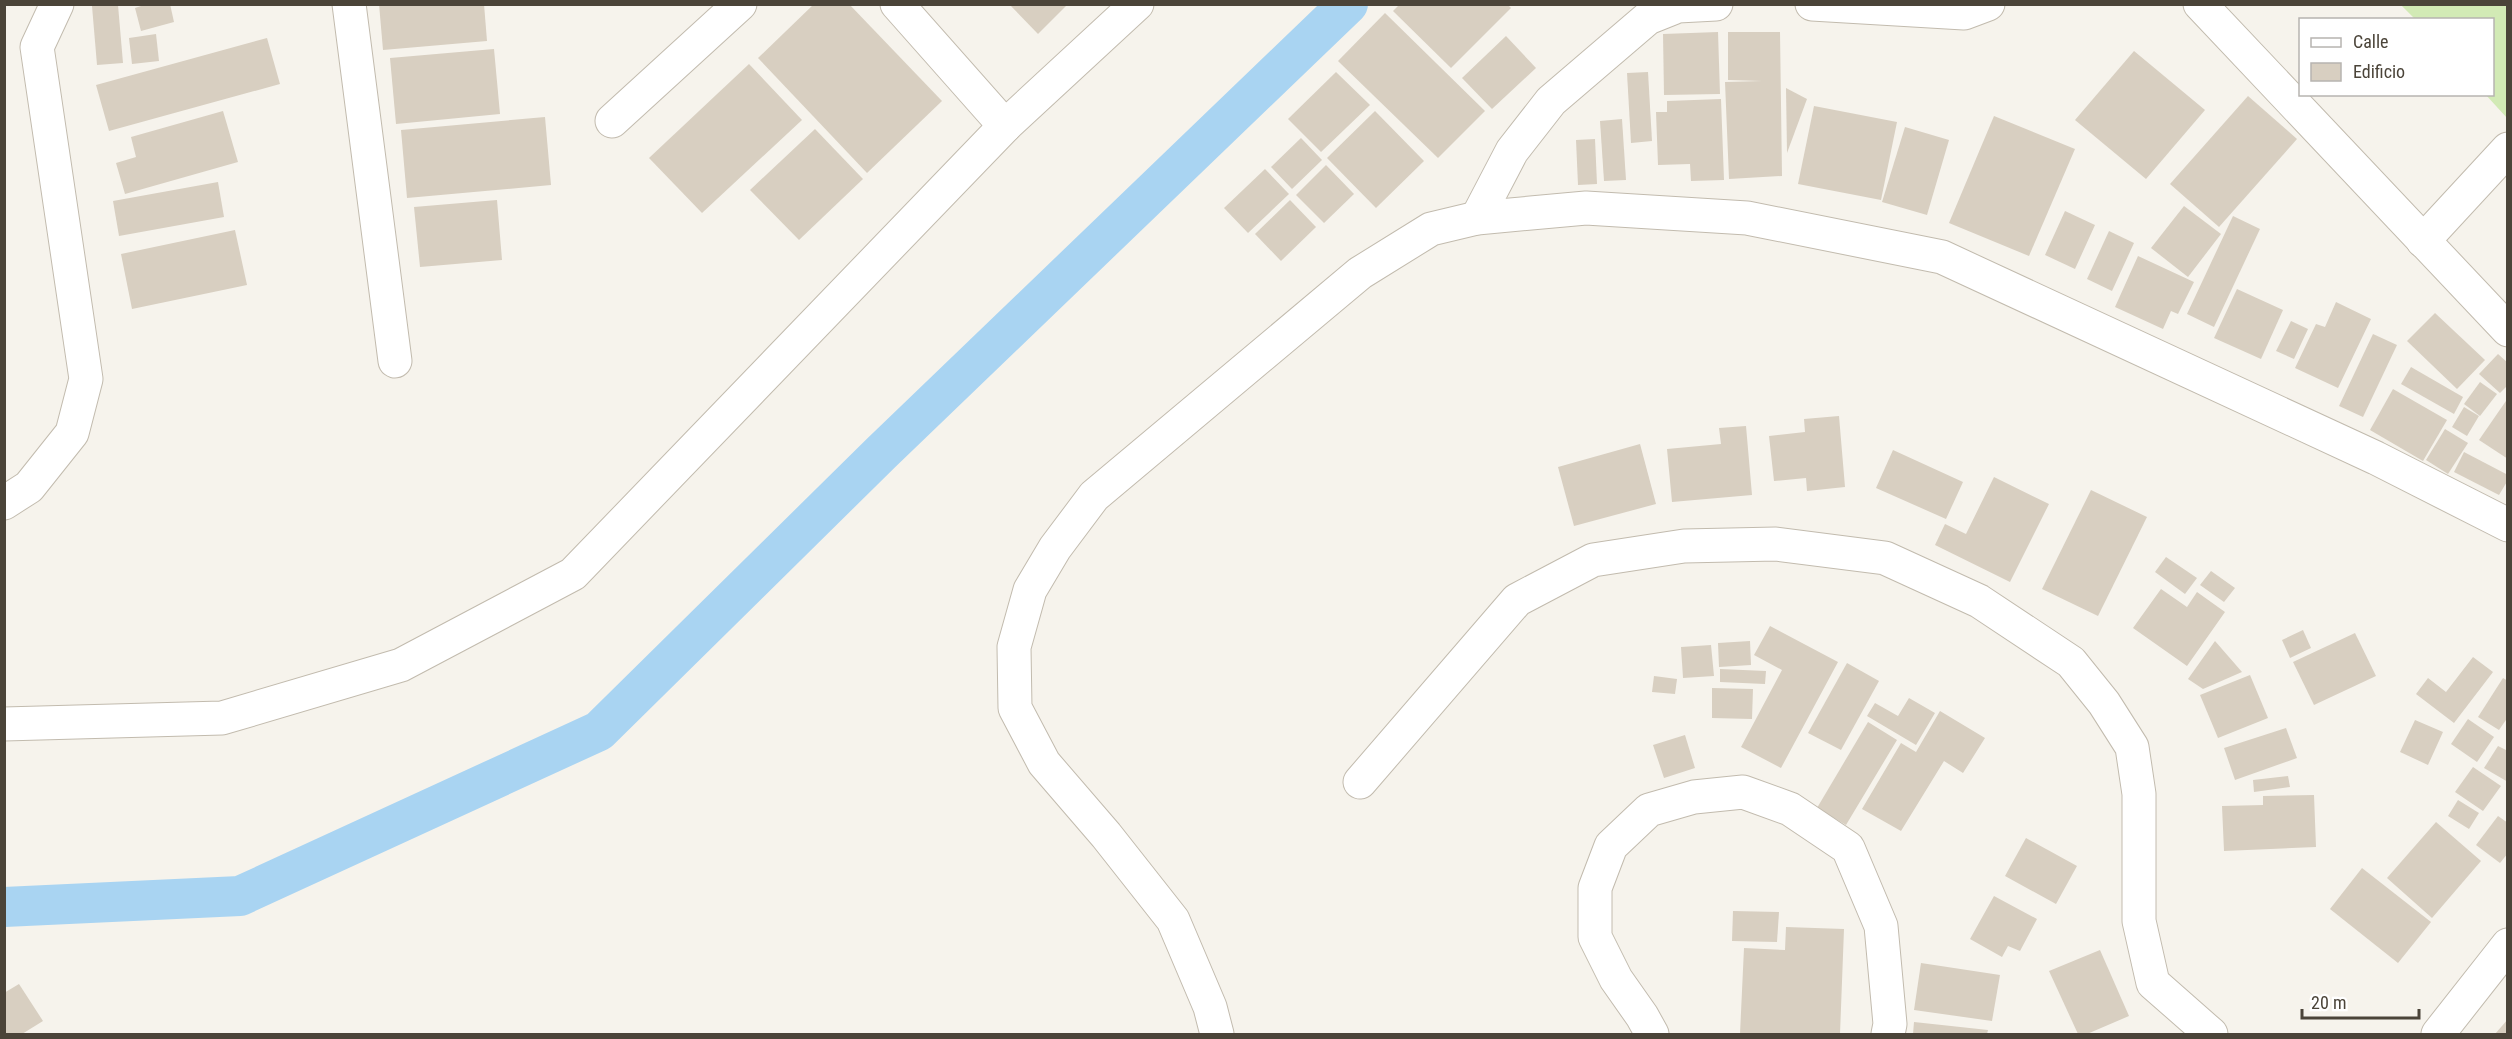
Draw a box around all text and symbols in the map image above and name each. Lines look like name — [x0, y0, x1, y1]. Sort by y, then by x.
legend — [2299, 18, 2494, 96]
text: Calle — [2353, 31, 2389, 52]
text: Edificio — [2353, 61, 2405, 82]
scale bar — [2302, 982, 2419, 1020]
text: 20 m — [2311, 992, 2346, 1013]

